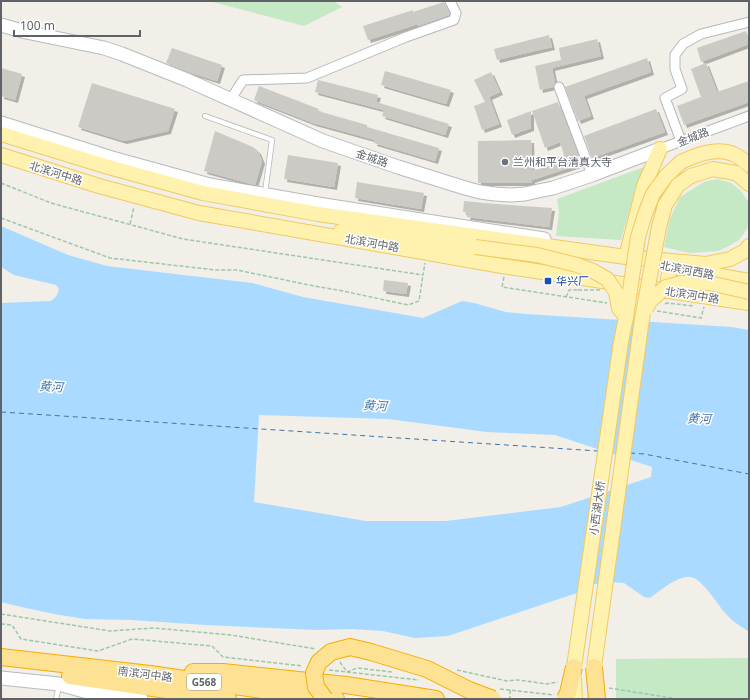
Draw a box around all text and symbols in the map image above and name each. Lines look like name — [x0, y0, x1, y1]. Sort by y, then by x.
scale bar — [14, 12, 140, 38]
text: 100 m — [20, 17, 55, 34]
street label: 金城路 — [675, 124, 711, 149]
street label: 金城路 — [354, 145, 390, 170]
place label: 兰州和平台清真大寺 — [513, 154, 612, 169]
street label: 北滨河中路 — [28, 157, 85, 188]
marker: 兰州和平台清真大寺 — [500, 157, 510, 167]
street label: 北滨河中路 — [344, 230, 400, 255]
street label: 北滨河西路 — [659, 257, 716, 282]
place label: 华兴厂 — [556, 273, 589, 288]
marker: 华兴厂 — [543, 276, 553, 286]
street label: 北滨河中路 — [664, 283, 720, 306]
water label: 黄河 — [39, 377, 65, 396]
water label: 黄河 — [363, 396, 389, 415]
water label: 黄河 — [687, 410, 713, 427]
street label: 小西湖大桥 — [585, 480, 608, 536]
street label: 南滨河中路 — [117, 663, 173, 684]
road number: G568 — [187, 674, 221, 690]

